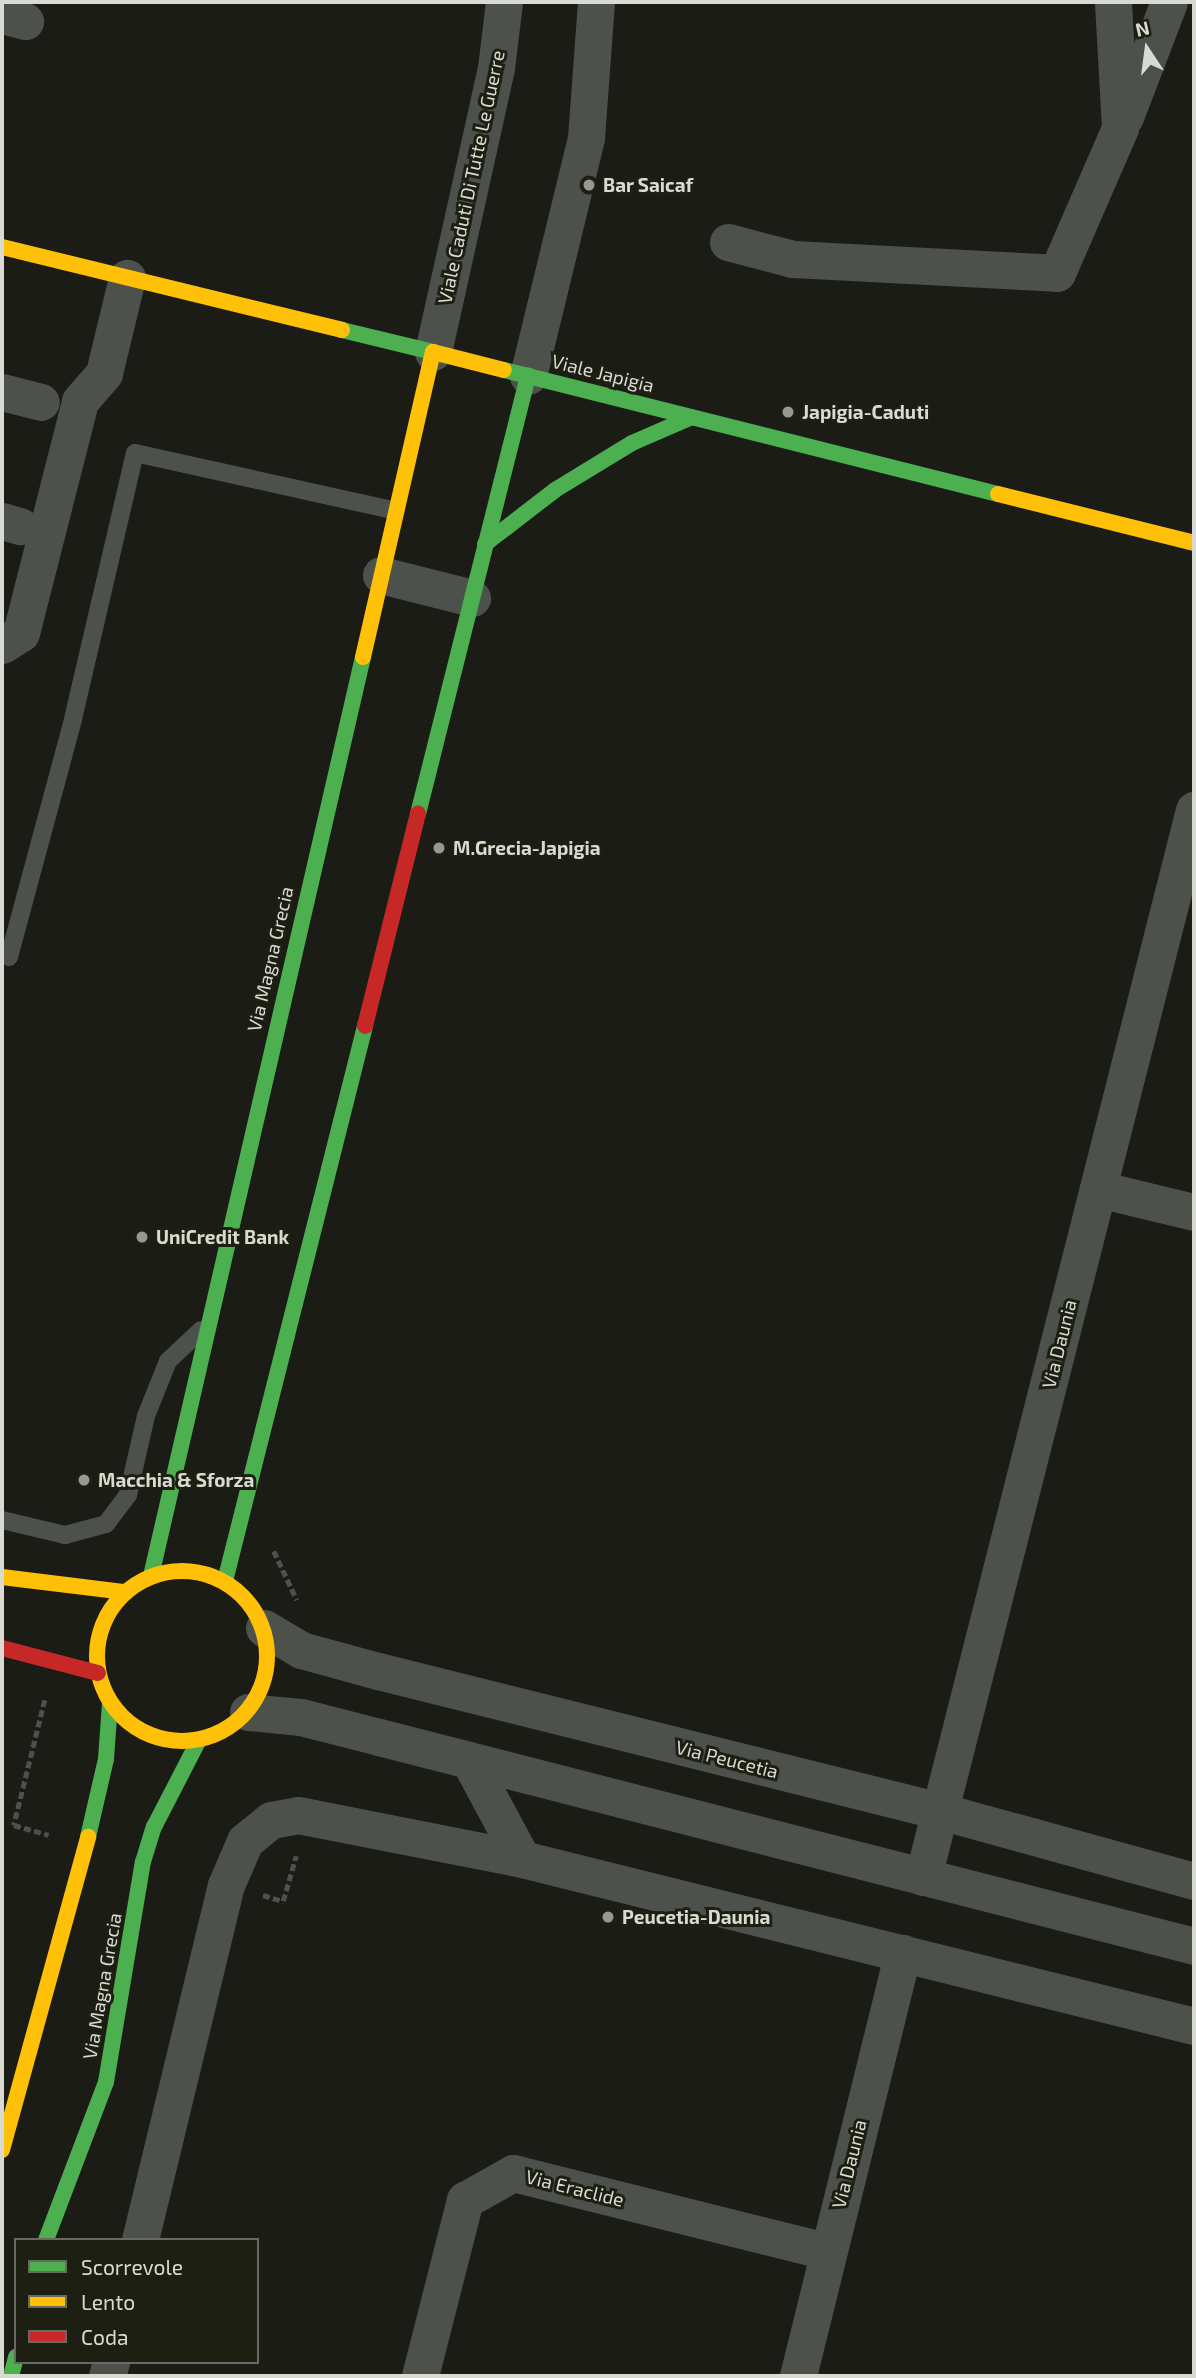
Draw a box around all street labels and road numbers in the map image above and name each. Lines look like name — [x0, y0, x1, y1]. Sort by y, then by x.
street label: Viale Caduti Di Tutte Le Guerre — [433, 48, 509, 306]
street label: Viale Japigia — [549, 349, 657, 397]
street label: Via Magna Grecia — [242, 884, 298, 1034]
street label: Via Daunia — [1037, 1297, 1081, 1391]
street label: Via Peucetia — [673, 1735, 781, 1783]
street label: Via Magna Grecia — [78, 1911, 126, 2061]
street label: Via Daunia — [827, 2117, 871, 2211]
street label: Via Eraclide — [524, 2165, 626, 2211]

